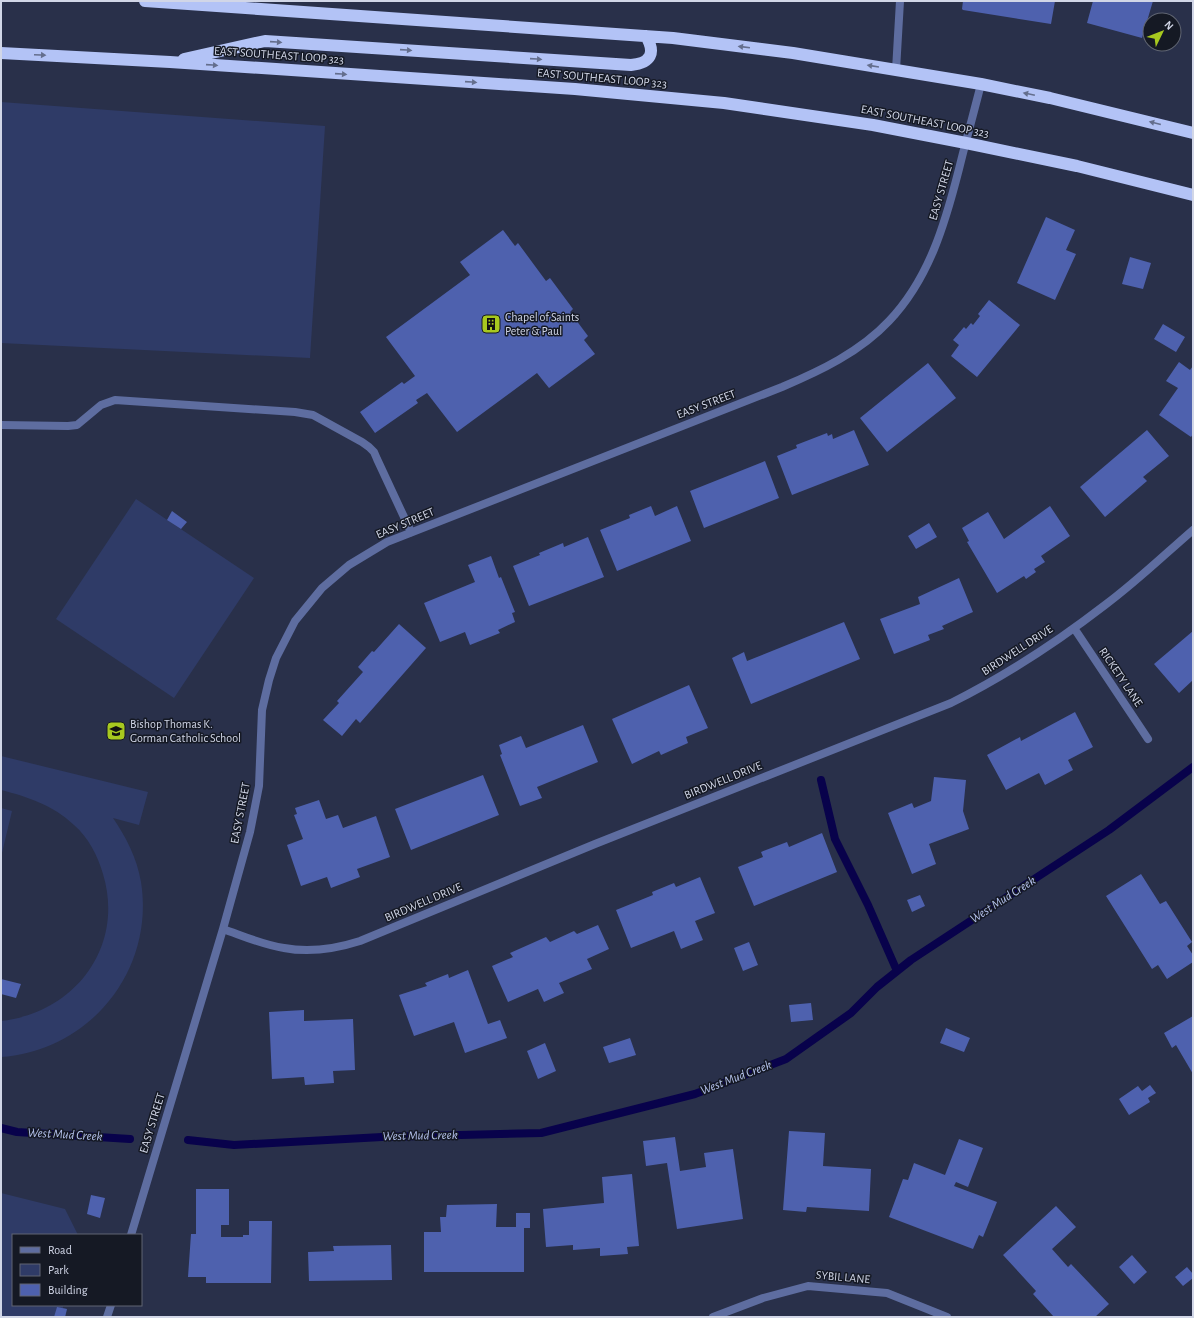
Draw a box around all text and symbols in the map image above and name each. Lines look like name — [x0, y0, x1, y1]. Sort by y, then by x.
north arrow — [1142, 12, 1182, 52]
text: N — [1162, 19, 1176, 32]
one-way arrow — [270, 38, 282, 45]
street label: EAST SOUTHEAST LOOP 323 — [214, 44, 344, 66]
one-way arrow — [738, 44, 751, 50]
one-way arrow — [400, 47, 412, 54]
one-way arrow — [34, 52, 47, 58]
one-way arrow — [530, 55, 542, 62]
one-way arrow — [206, 62, 219, 68]
one-way arrow — [867, 63, 879, 69]
street label: EAST SOUTHEAST LOOP 323 — [537, 66, 668, 90]
one-way arrow — [335, 70, 347, 77]
one-way arrow — [465, 79, 478, 85]
one-way arrow — [1022, 90, 1035, 96]
street label: EAST SOUTHEAST LOOP 323 — [860, 103, 990, 139]
one-way arrow — [1149, 120, 1161, 126]
street label: EASY STREET — [927, 158, 955, 222]
place label: Chapel of Saints Peter & Paul — [505, 311, 579, 337]
building icon: Chapel of Saints Peter & Paul — [480, 313, 502, 335]
street label: EASY STREET — [675, 387, 737, 421]
street label: EASY STREET — [374, 505, 436, 541]
street label: BIRDWELL DRIVE — [979, 622, 1055, 677]
street label: RICKETY LANE — [1097, 645, 1145, 709]
place label: Bishop Thomas K. Gorman Catholic School — [130, 718, 241, 744]
school or university icon: Bishop Thomas K. Gorman Catholic School — [105, 720, 127, 742]
street label: BIRDWELL DRIVE — [683, 759, 764, 801]
street label: EASY STREET — [228, 781, 252, 845]
water label: West Mud Creek — [968, 874, 1038, 926]
street label: BIRDWELL DRIVE — [383, 880, 463, 924]
water label: West Mud Creek — [699, 1058, 773, 1098]
street label: EASY STREET — [137, 1091, 167, 1154]
water label: West Mud Creek — [27, 1127, 103, 1143]
water label: West Mud Creek — [382, 1129, 458, 1143]
legend — [12, 1234, 142, 1306]
text: Road — [48, 1244, 72, 1256]
text: Park — [48, 1264, 69, 1276]
street label: SYBIL LANE — [815, 1269, 871, 1285]
text: Building — [48, 1284, 88, 1296]

